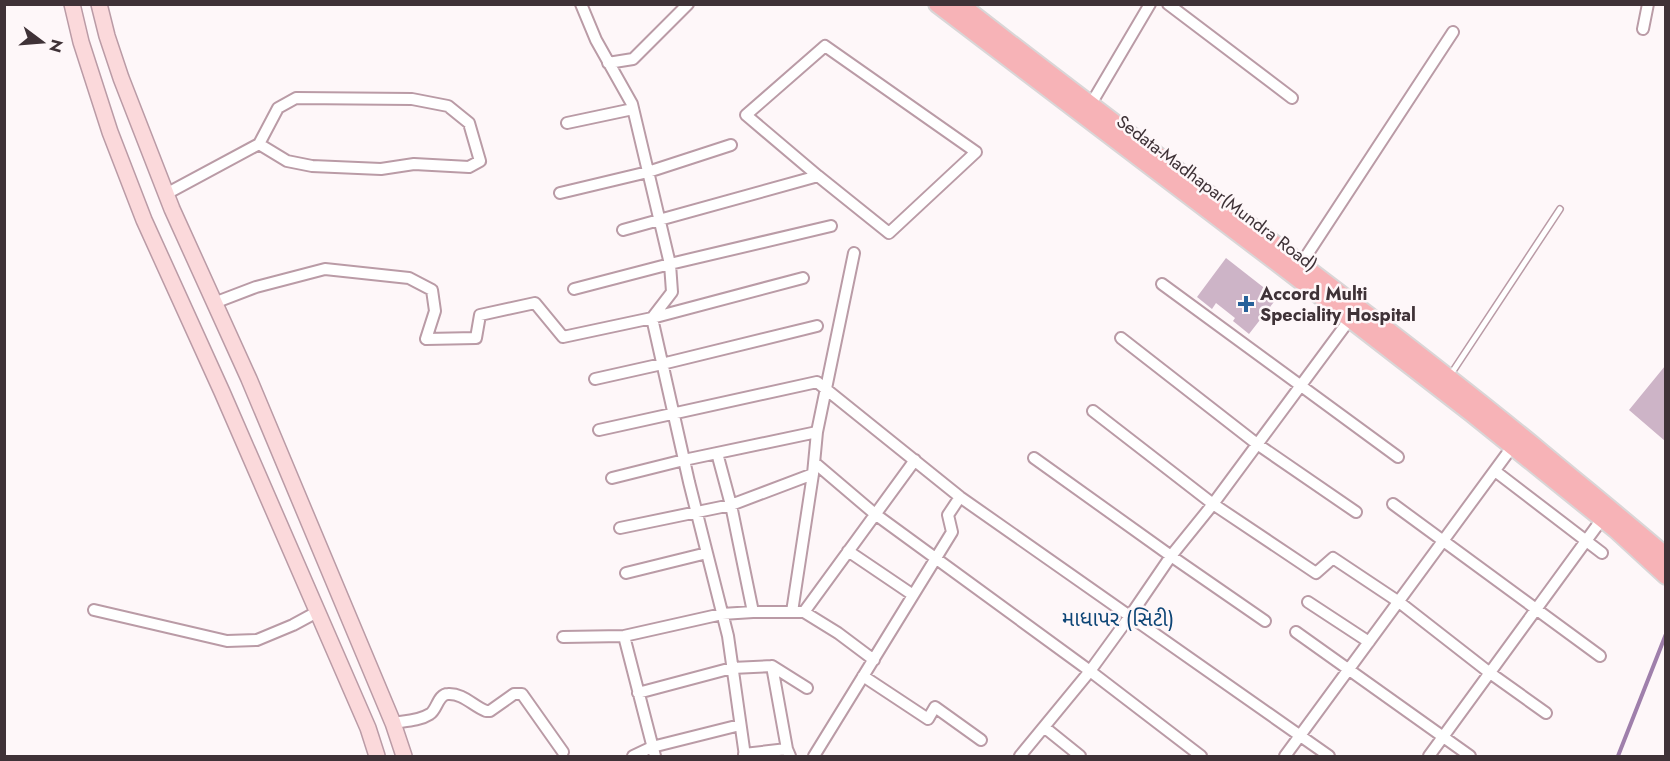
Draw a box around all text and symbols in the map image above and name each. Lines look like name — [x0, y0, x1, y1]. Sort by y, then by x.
north arrow — [12, 12, 72, 72]
text: N — [43, 37, 69, 55]
street label: Sedata-Madhapar(Mundra Road) — [1111, 109, 1323, 277]
place label: Accord Multi Speciality Hospital — [1259, 281, 1416, 328]
marker: Accord Multi Speciality Hospital — [1237, 295, 1255, 313]
district label: માધાપર (સિટી) — [1062, 604, 1174, 634]

